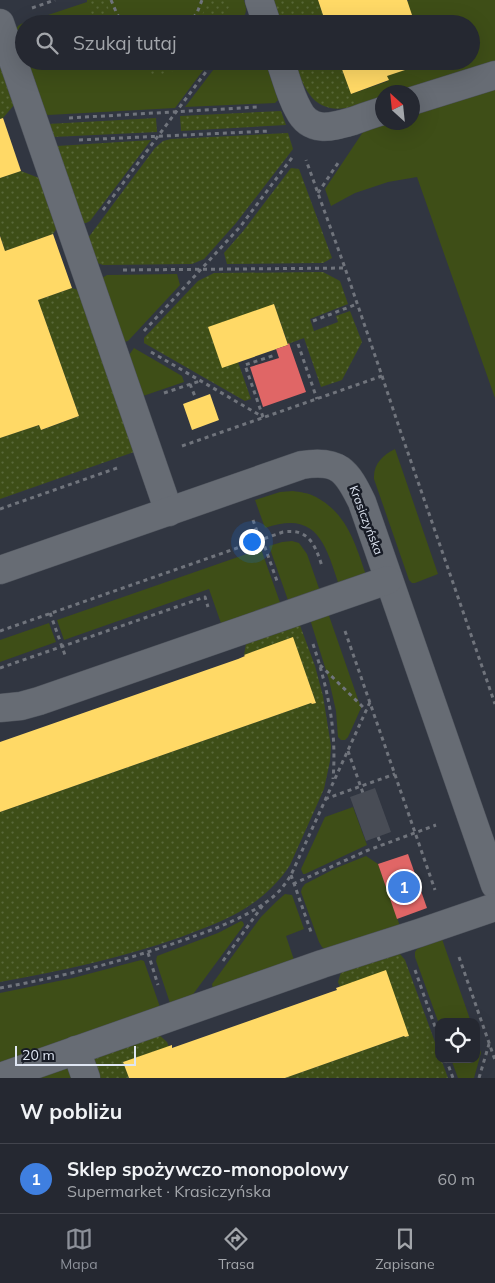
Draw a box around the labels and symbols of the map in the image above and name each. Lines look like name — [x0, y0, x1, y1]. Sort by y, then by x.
north arrow — [375, 85, 420, 130]
street label: Krasiczyńska — [346, 483, 386, 556]
your location — [239, 529, 265, 555]
pin: 1 — [388, 868, 420, 906]
scale bar — [15, 1043, 136, 1066]

